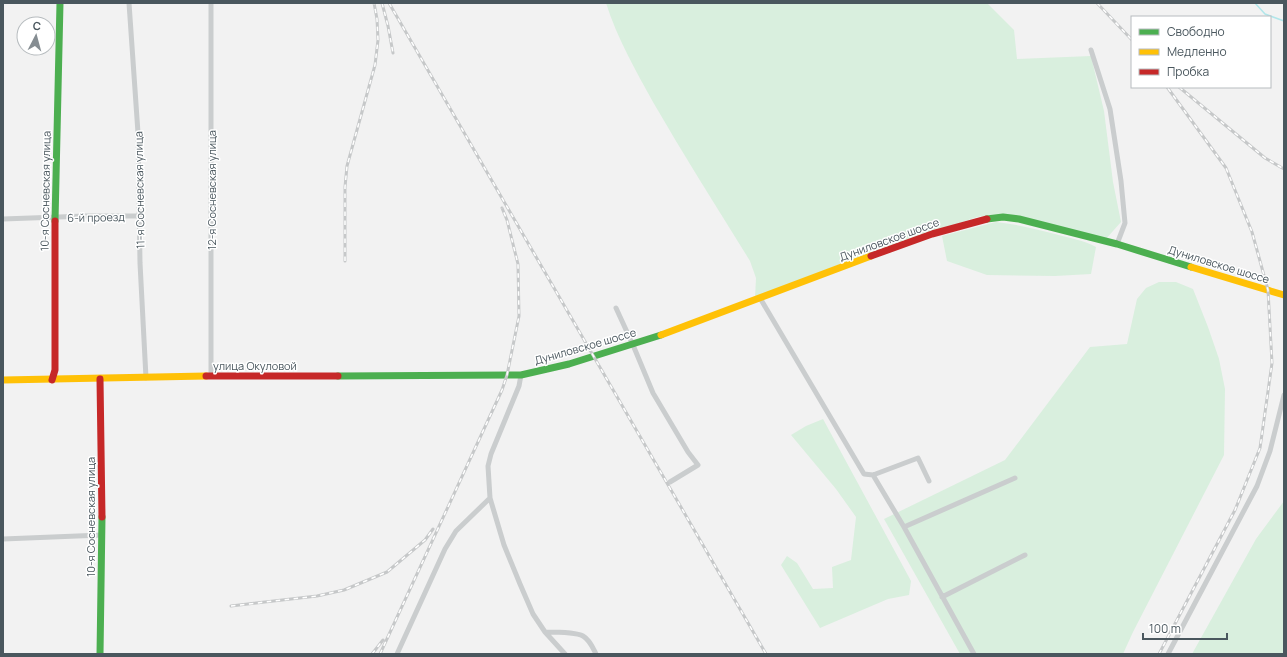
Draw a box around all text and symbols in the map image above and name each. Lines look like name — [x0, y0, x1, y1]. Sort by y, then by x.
north arrow — [16, 16, 56, 56]
legend — [1131, 16, 1271, 88]
text: С — [32, 18, 42, 33]
text: Свободно — [1167, 23, 1225, 40]
text: Медленно — [1167, 43, 1227, 60]
text: Пробка — [1167, 63, 1209, 80]
street label: 12-я Сосневская улица — [204, 130, 219, 250]
street label: 10-я Сосневская улица — [36, 131, 54, 251]
street label: 11-я Сосневская улица — [130, 131, 148, 249]
street label: 6-й проезд — [67, 209, 125, 225]
street label: Дуниловское шоссе — [837, 214, 942, 264]
street label: Дуниловское шоссе — [1166, 241, 1272, 287]
street label: Дуниловское шоссе — [532, 324, 638, 368]
street label: улица Окуловой — [213, 358, 297, 373]
street label: 10-я Сосневская улица — [83, 457, 98, 577]
scale bar — [1143, 615, 1227, 641]
text: 100 m — [1149, 620, 1181, 637]

